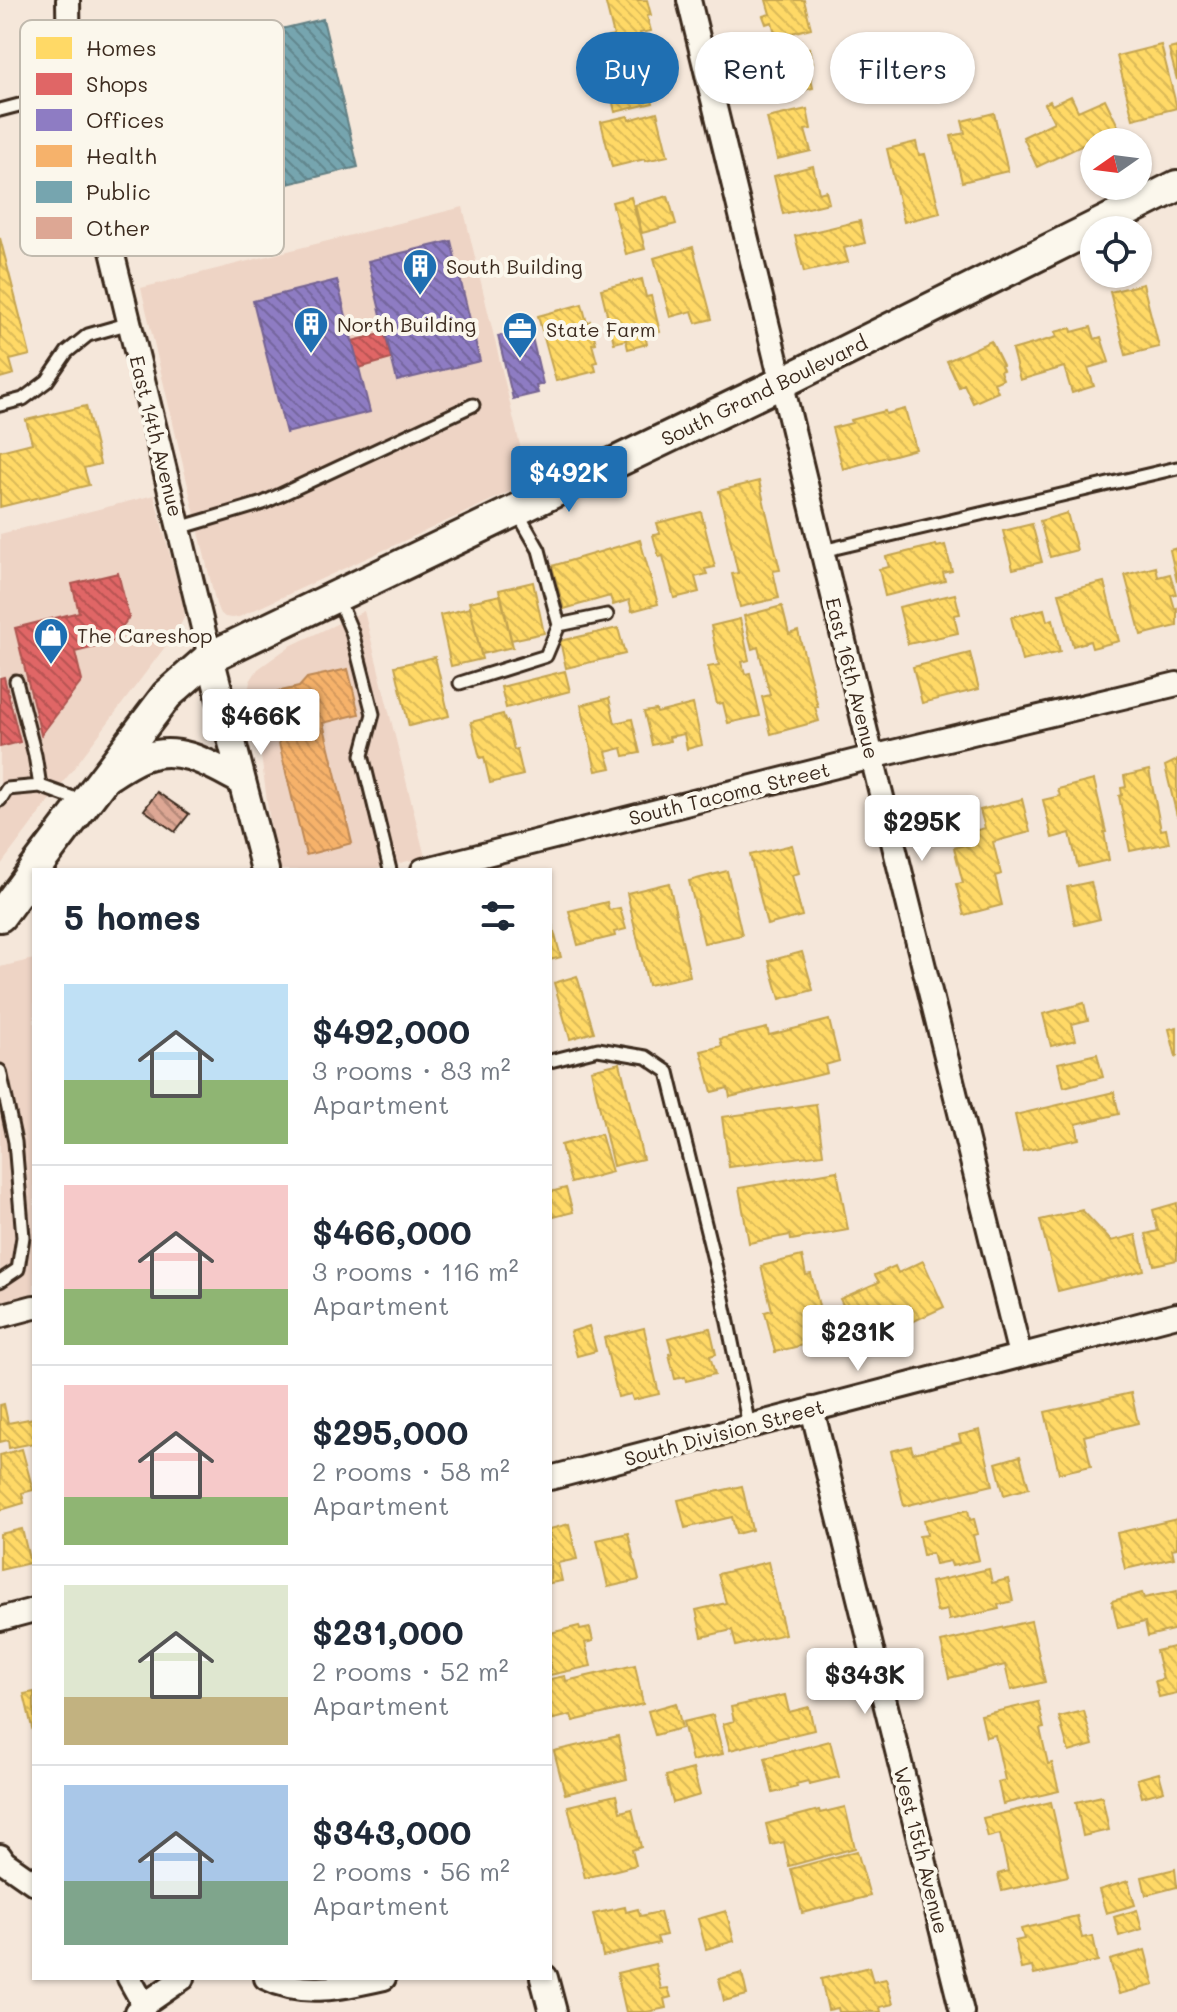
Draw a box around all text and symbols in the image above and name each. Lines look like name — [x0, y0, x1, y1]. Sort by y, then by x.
legend — [20, 20, 284, 256]
chip: Buy — [576, 32, 679, 104]
chip: Rent — [695, 32, 814, 104]
chip: Filters — [830, 32, 975, 104]
text: Homes — [86, 33, 157, 62]
text: Shops — [86, 69, 148, 98]
text: Offices — [86, 105, 165, 134]
north arrow — [1080, 128, 1152, 200]
map controls — [1080, 128, 1152, 288]
text: Health — [86, 141, 157, 170]
text: Public — [86, 177, 151, 206]
text: Other — [86, 213, 150, 242]
button: locate — [1080, 216, 1152, 288]
building icon: South Building — [401, 247, 439, 297]
place label: South Building — [446, 253, 583, 279]
building icon: North Building — [292, 305, 330, 355]
office icon: State Farm — [501, 310, 539, 360]
place label: North Building — [337, 311, 476, 337]
place label: State Farm — [546, 316, 656, 342]
street label: South Grand Boulevard — [657, 329, 871, 451]
street label: East 14th Avenue — [124, 353, 190, 519]
pin: $492K — [513, 446, 625, 514]
text: $492K — [529, 455, 609, 489]
street label: East 16th Avenue — [820, 595, 886, 761]
shop icon: The Careshop — [32, 616, 70, 666]
place label: The Careshop — [77, 622, 213, 648]
pin: $466K — [205, 689, 317, 757]
text: $466K — [220, 698, 302, 732]
street label: South Tacoma Street — [626, 755, 832, 831]
pin: $295K — [866, 795, 978, 863]
text: $295K — [883, 804, 961, 838]
text: 5 homes — [64, 894, 201, 939]
icon: filters — [476, 894, 520, 938]
text: $492,000 — [312, 1008, 470, 1053]
icon: home — [128, 1016, 224, 1112]
text: 3 rooms · 83 m² — [312, 1053, 511, 1087]
text: Apartment — [312, 1087, 449, 1121]
text: $466,000 — [312, 1209, 472, 1254]
icon: home — [128, 1217, 224, 1313]
text: 3 rooms · 116 m² — [312, 1254, 519, 1288]
text: Apartment — [312, 1288, 449, 1322]
pin: $231K — [802, 1305, 914, 1373]
text: $231K — [821, 1314, 895, 1348]
street label: South Division Street — [621, 1393, 827, 1471]
text: $295,000 — [312, 1409, 468, 1454]
icon: home — [128, 1417, 224, 1513]
text: 2 rooms · 58 m² — [312, 1454, 510, 1488]
text: Apartment — [312, 1488, 449, 1522]
text: $231,000 — [312, 1609, 464, 1654]
icon: home — [128, 1617, 224, 1713]
pin: $343K — [809, 1648, 921, 1716]
text: 2 rooms · 52 m² — [312, 1654, 509, 1688]
text: $343K — [825, 1657, 905, 1691]
text: Apartment — [312, 1688, 449, 1722]
street label: West 15th Avenue — [889, 1764, 955, 1936]
text: $343,000 — [312, 1809, 471, 1854]
icon: home — [128, 1817, 224, 1913]
text: 2 rooms · 56 m² — [312, 1854, 510, 1888]
text: Apartment — [312, 1888, 449, 1922]

